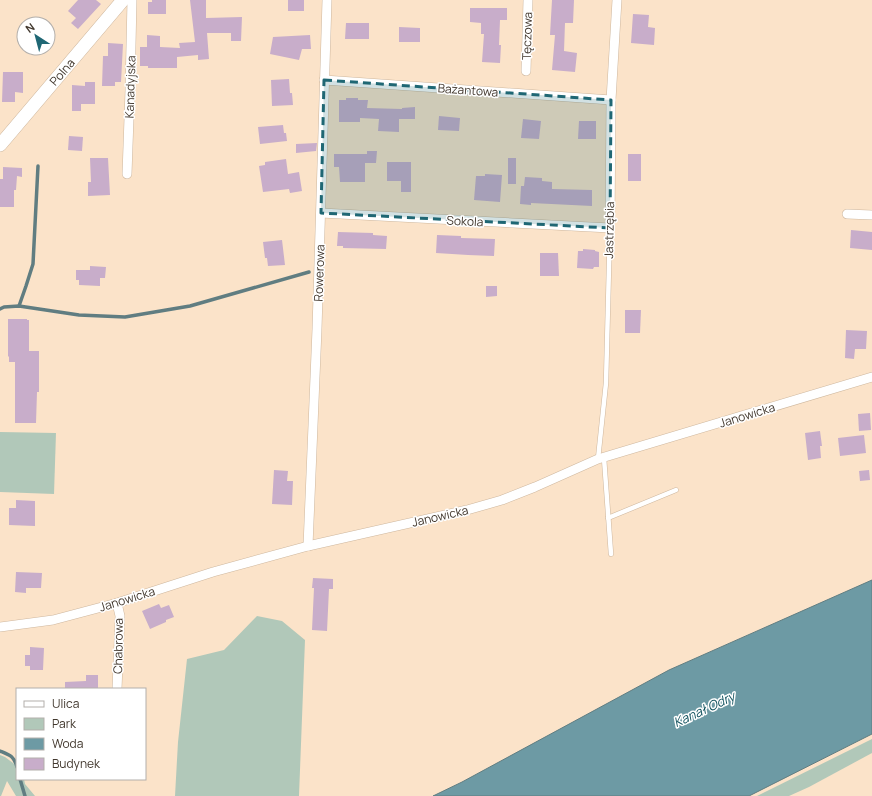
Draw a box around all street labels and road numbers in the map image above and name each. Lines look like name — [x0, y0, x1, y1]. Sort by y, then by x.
street label: Tęczowa — [518, 12, 536, 60]
street label: Polna — [45, 55, 79, 89]
street label: Kanadyjska — [120, 55, 140, 119]
street label: Bażantowa — [437, 79, 499, 101]
street label: Jastrzębia — [600, 201, 618, 259]
street label: Sokola — [446, 212, 484, 230]
street label: Rowerowa — [310, 244, 328, 302]
street label: Janowicka — [717, 398, 777, 432]
street label: Janowicka — [410, 501, 470, 531]
street label: Janowicka — [97, 582, 157, 616]
street label: Chabrowa — [109, 618, 127, 674]

